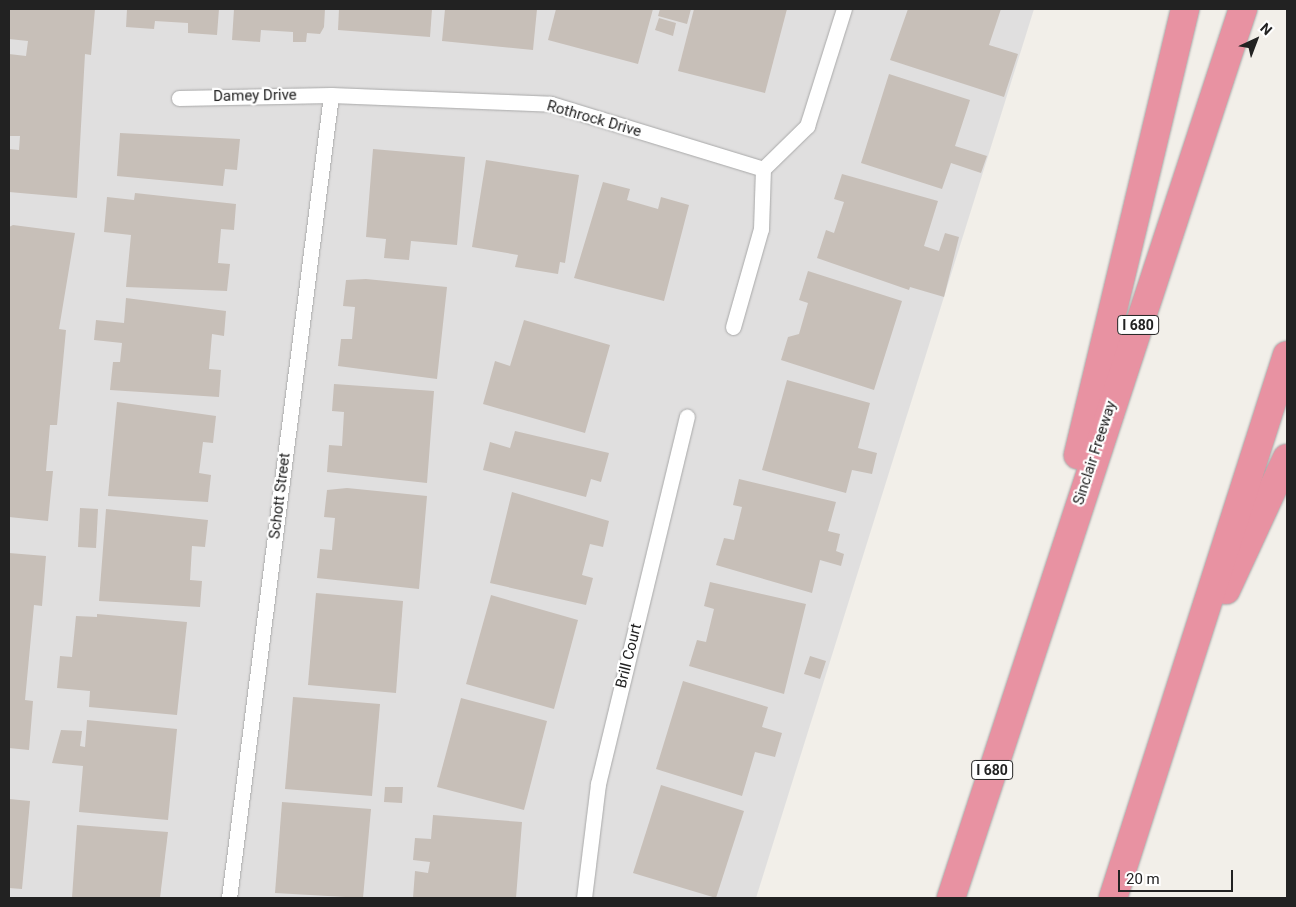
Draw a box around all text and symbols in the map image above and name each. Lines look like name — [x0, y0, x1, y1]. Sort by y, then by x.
north arrow — [1231, 15, 1281, 65]
text: N — [1257, 20, 1275, 38]
street label: Damey Drive — [213, 86, 297, 106]
street label: Rothrock Drive — [545, 97, 643, 141]
road number: I 680 — [1117, 314, 1159, 336]
street label: Sinclair Freeway — [1070, 399, 1120, 507]
street label: Schott Street — [266, 452, 294, 540]
street label: Brill Court — [612, 622, 646, 690]
road number: I 680 — [971, 758, 1013, 782]
scale bar — [1121, 860, 1236, 892]
text: 20 m — [1126, 870, 1160, 888]

